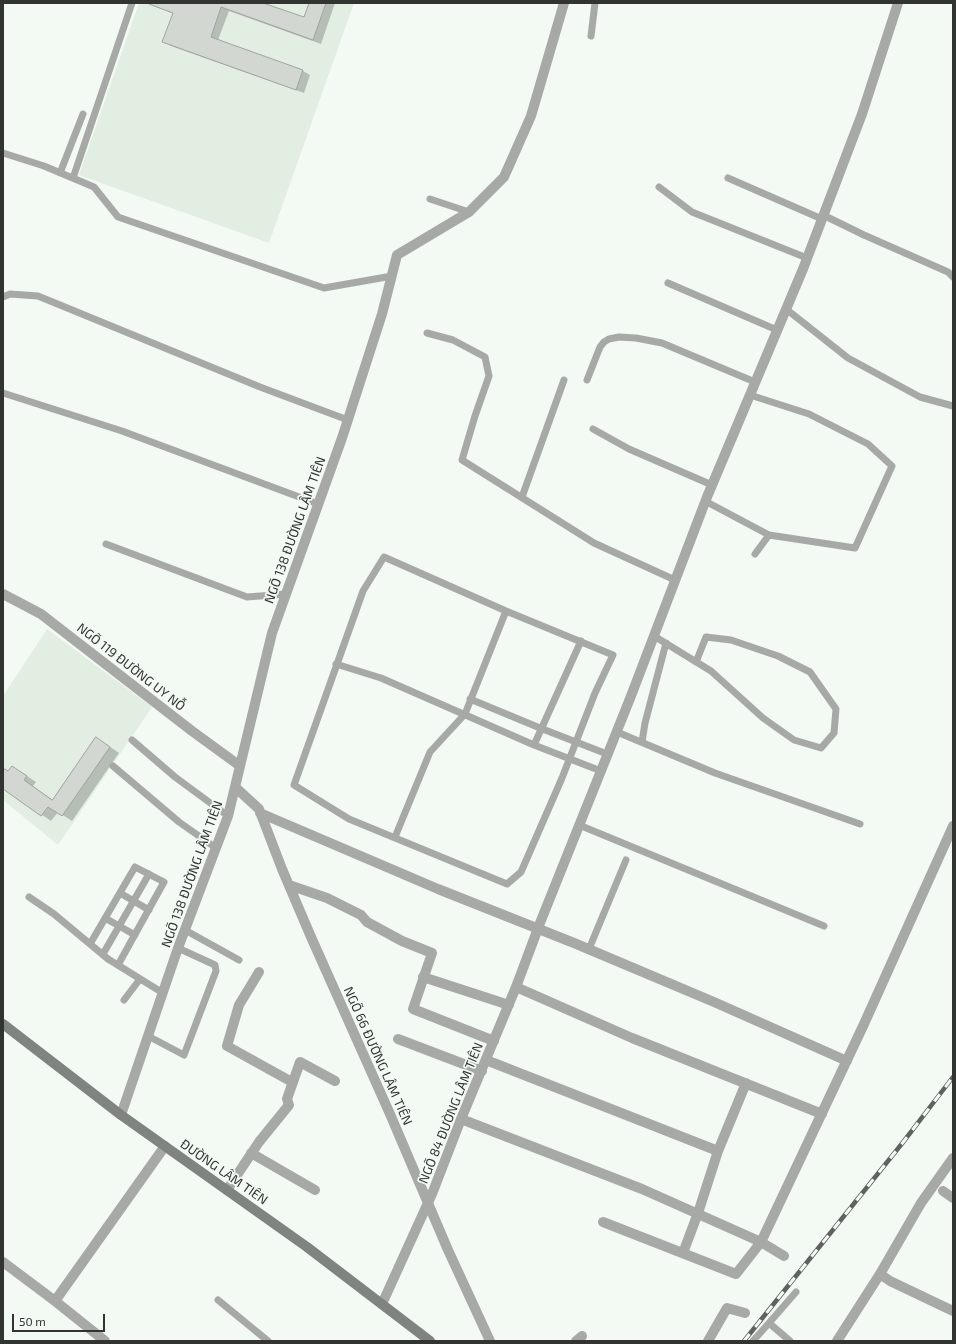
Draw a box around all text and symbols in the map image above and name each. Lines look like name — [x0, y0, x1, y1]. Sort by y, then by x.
street label: NGÕ 138 ĐƯỜNG LÂM TIÊN — [261, 454, 329, 606]
street label: NGÕ 119 ĐƯỜNG UY NỖ — [74, 620, 188, 714]
street label: NGÕ 138 ĐƯỜNG LÂM TIÊN — [158, 798, 226, 950]
street label: NGÕ 66 ĐƯỜNG LÂM TIÊN — [340, 984, 416, 1128]
street label: NGÕ 84 ĐƯỜNG LÂM TIÊN — [416, 1040, 486, 1186]
street label: ĐƯỜNG LÂM TIÊN — [177, 1136, 271, 1208]
scale bar — [14, 1306, 107, 1332]
text: 50 m — [19, 1314, 46, 1328]

